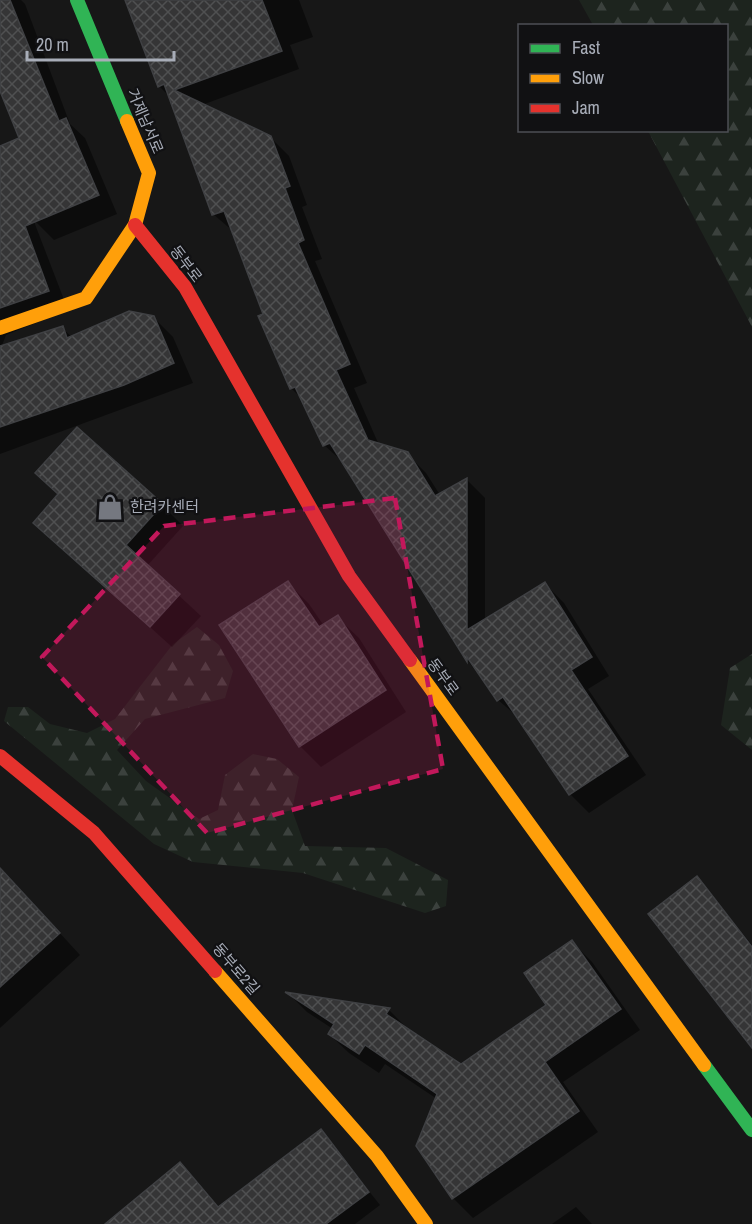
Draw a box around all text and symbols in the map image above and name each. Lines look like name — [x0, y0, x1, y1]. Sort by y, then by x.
scale bar — [27, 24, 174, 62]
legend — [518, 24, 728, 132]
text: 20 m — [36, 32, 69, 57]
text: Fast — [572, 35, 600, 60]
text: Slow — [572, 65, 604, 90]
street label: 거제남서로 — [122, 85, 169, 157]
text: Jam — [572, 95, 600, 120]
street label: 동부로 — [166, 241, 207, 287]
shop icon: 한려카센터 — [95, 492, 125, 522]
place label: 한려카센터 — [130, 496, 199, 517]
street label: 동부로 — [423, 654, 464, 700]
street label: 동부로2길 — [208, 938, 265, 999]

